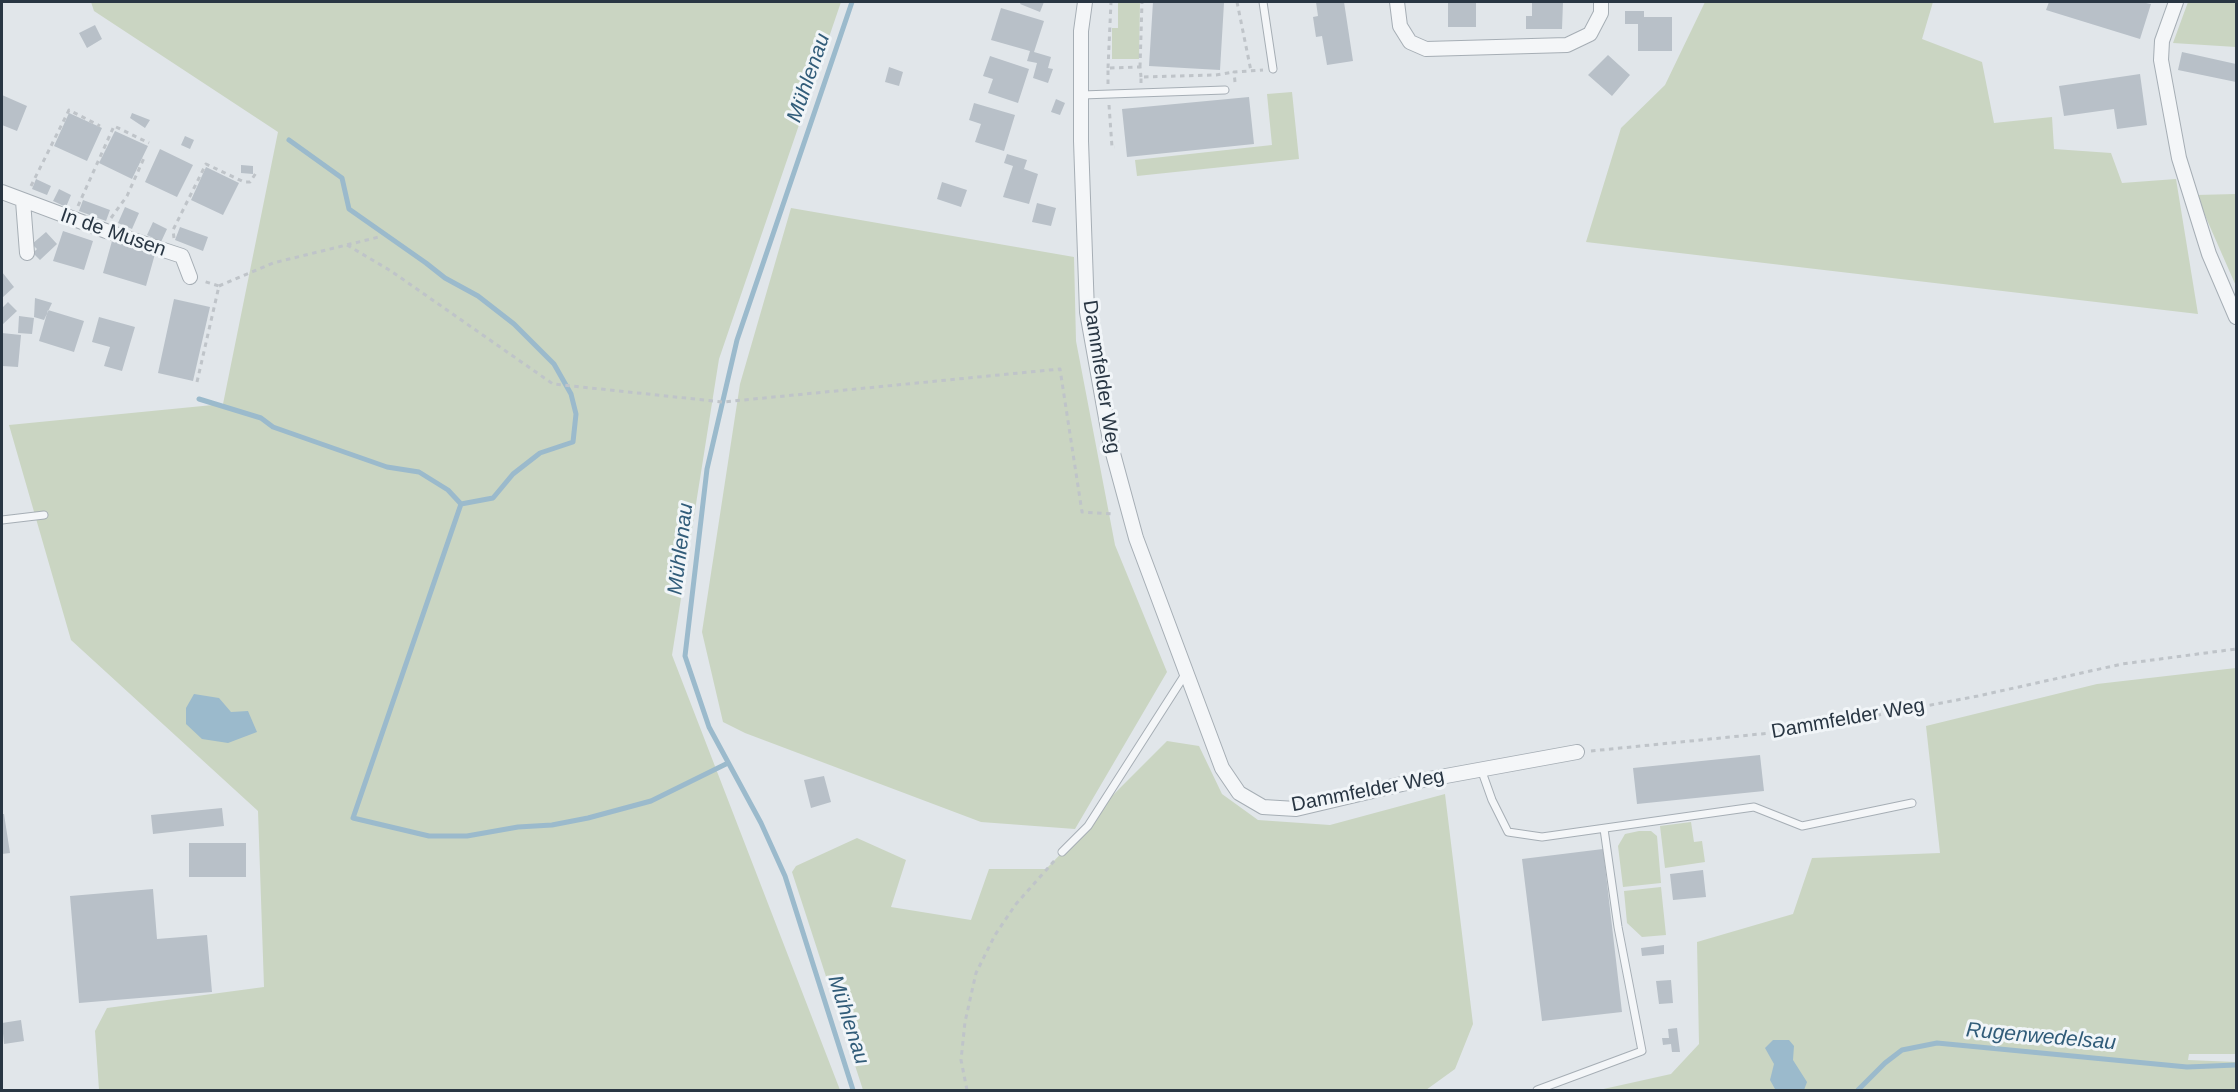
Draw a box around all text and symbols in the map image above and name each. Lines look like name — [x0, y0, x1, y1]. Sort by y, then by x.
water label: Mühlenau — [782, 30, 836, 126]
street label: In de Musen — [57, 204, 169, 262]
street label: Dammfelder Weg — [1077, 298, 1125, 456]
water label: Mühlenau — [663, 502, 699, 596]
street label: Dammfelder Weg — [1769, 694, 1927, 744]
street label: Dammfelder Weg — [1290, 764, 1446, 818]
water label: Mühlenau — [822, 972, 874, 1068]
water label: Rugenwedelsau — [1965, 1018, 2117, 1056]

